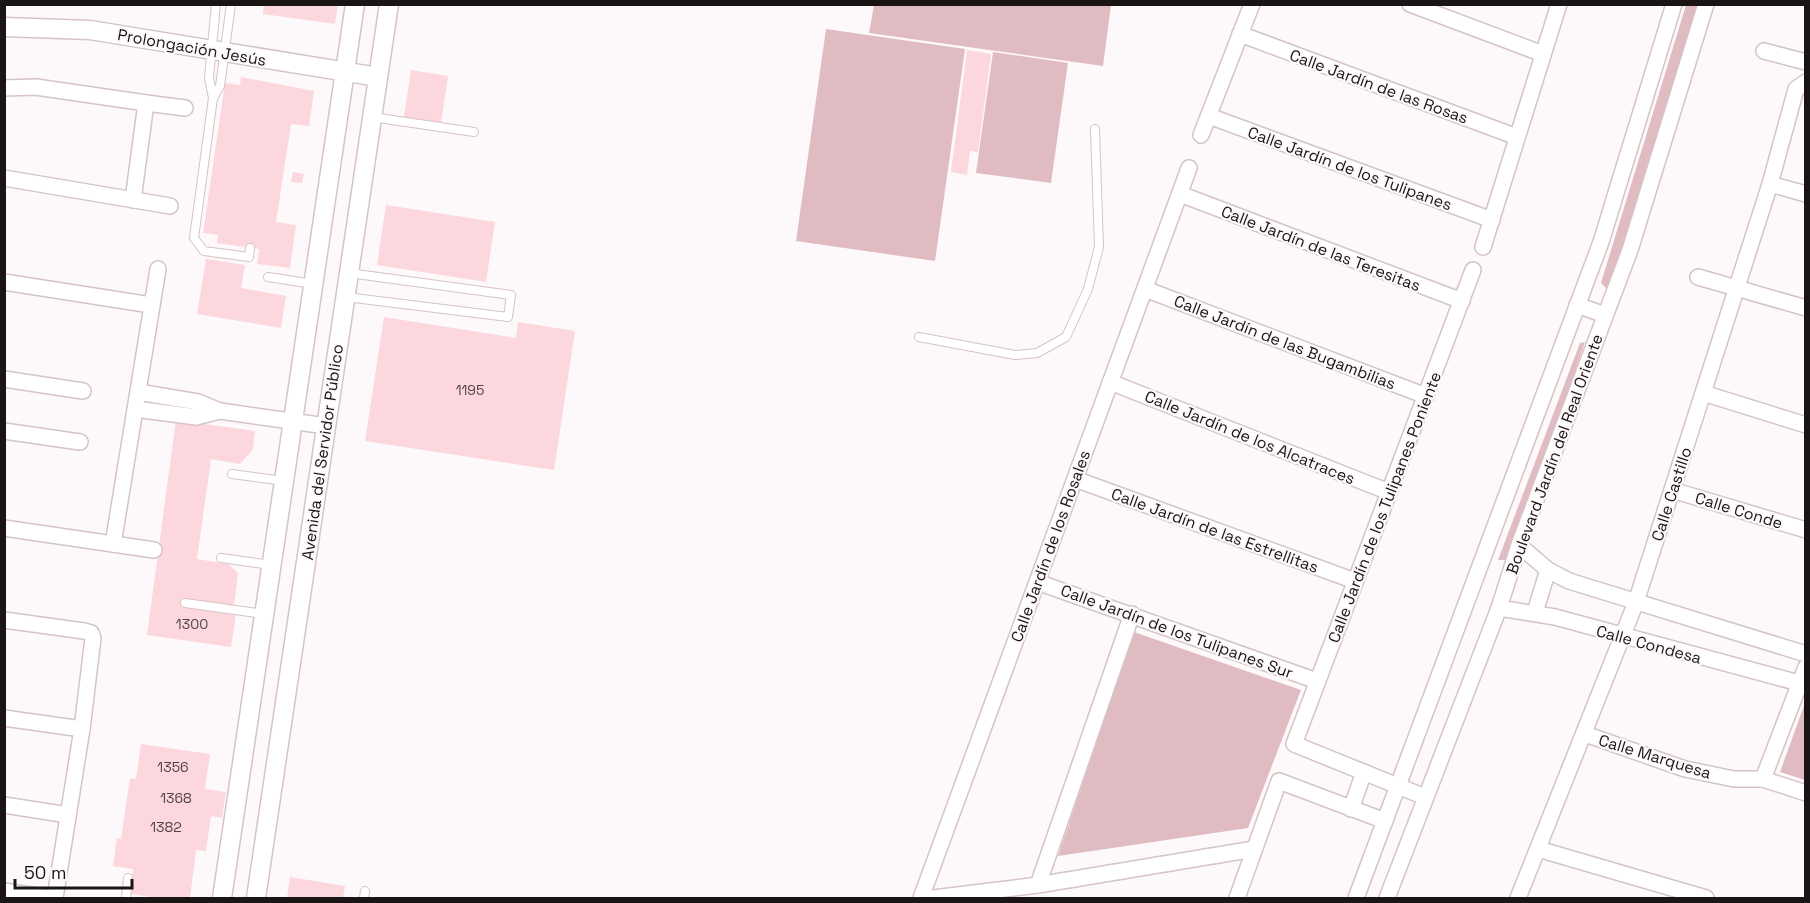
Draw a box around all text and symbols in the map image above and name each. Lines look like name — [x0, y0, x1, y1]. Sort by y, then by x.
street label: Prolongación Jesús — [116, 24, 268, 71]
street label: Calle Jardín de las Rosas — [1287, 44, 1471, 129]
street label: Calle Jardín de los Tulipanes — [1245, 122, 1455, 215]
street label: Calle Jardín de las Teresitas — [1218, 201, 1423, 296]
street label: Calle Jardín de las Bugambilias — [1171, 290, 1399, 395]
street label: Boulevard Jardín del Real Oriente — [1501, 331, 1608, 577]
street label: Avenida del Servidor Público — [297, 343, 348, 561]
street label: Calle Jardín de los Tulipanes Poniente — [1323, 369, 1446, 646]
house number: 1195 — [456, 381, 484, 399]
street label: Calle Jardín de los Alcatraces — [1142, 386, 1358, 489]
street label: Calle Castillo — [1646, 445, 1697, 544]
street label: Calle Jardín de los Rosales — [1006, 447, 1095, 645]
street label: Calle Jardín de las Estrellitas — [1108, 483, 1321, 578]
street label: Calle Conde — [1692, 487, 1785, 534]
street label: Calle Jardín de los Tulipanes Sur — [1058, 580, 1296, 683]
house number: 1300 — [176, 615, 208, 633]
street label: Calle Condesa — [1594, 620, 1704, 669]
street label: Calle Marquesa — [1596, 729, 1714, 784]
house number: 1356 — [157, 758, 189, 776]
house number: 1368 — [160, 789, 192, 807]
house number: 1382 — [150, 818, 182, 836]
scale bar — [15, 852, 132, 890]
text: 50 m — [24, 861, 66, 884]

